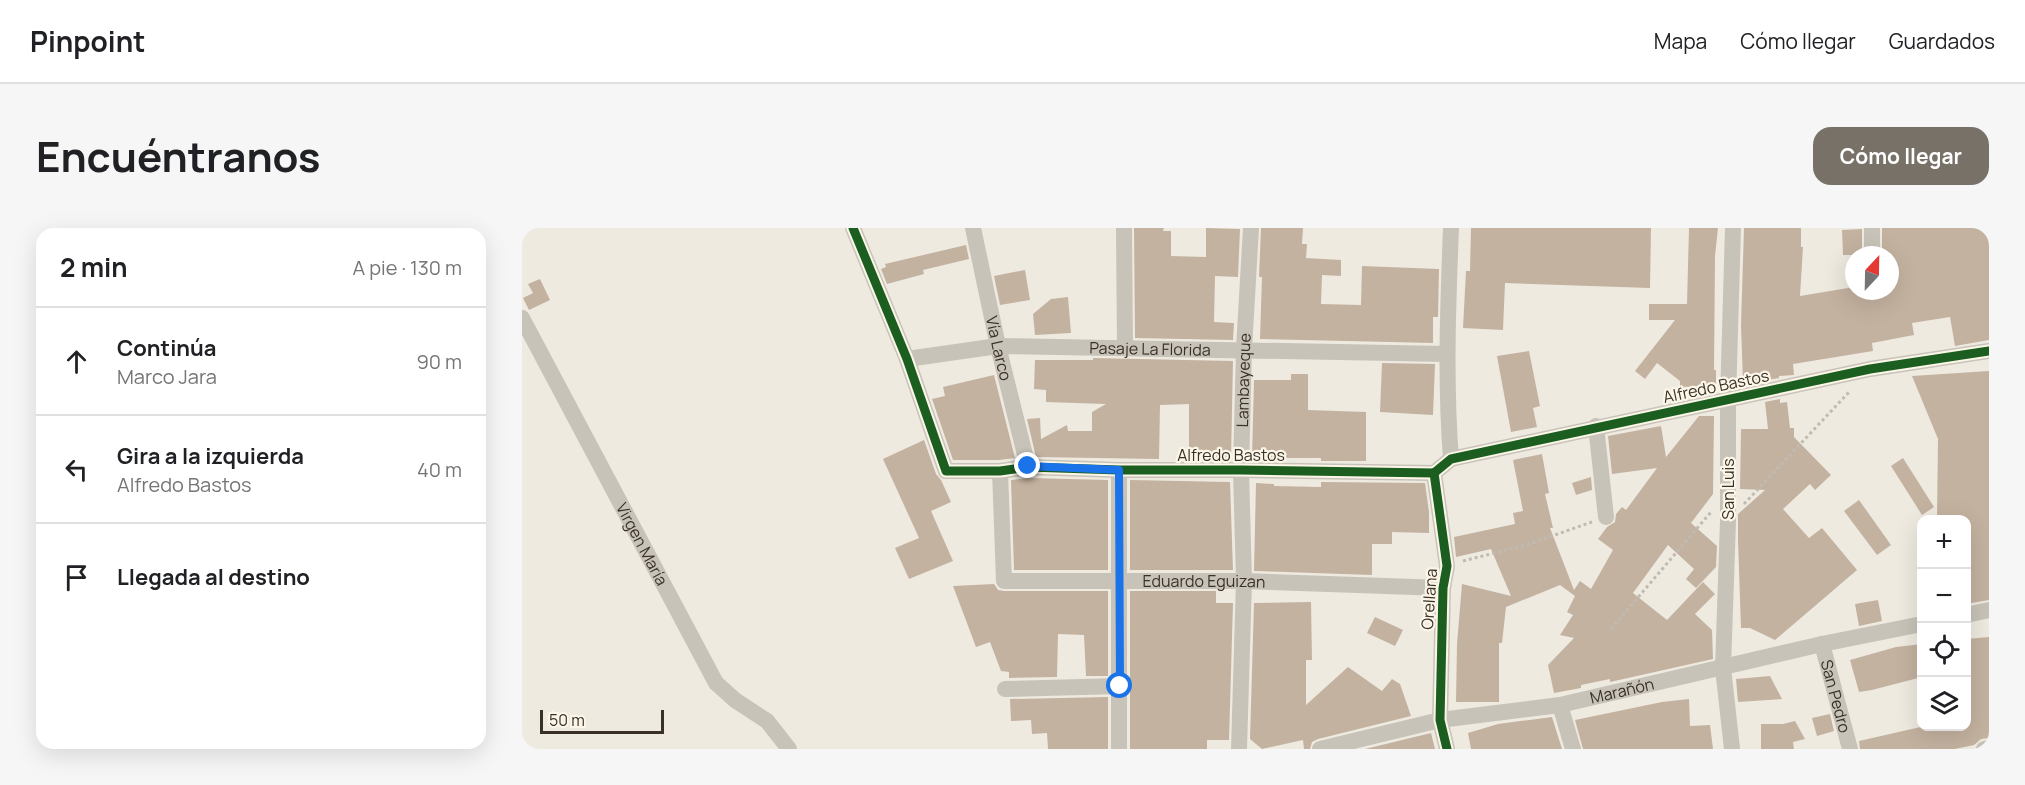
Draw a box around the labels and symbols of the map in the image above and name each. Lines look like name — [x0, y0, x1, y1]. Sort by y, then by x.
north arrow — [1845, 246, 1899, 300]
street label: Vía Larco — [981, 314, 1017, 383]
street label: Lambayeque — [1231, 332, 1256, 428]
street label: Pasaje La Florida — [1089, 337, 1211, 361]
street label: Alfredo Bastos — [1661, 364, 1771, 408]
street label: Alfredo Bastos — [1177, 444, 1285, 466]
route end — [1014, 452, 1040, 478]
street label: San Luis — [1717, 458, 1739, 520]
street label: Virgen María — [611, 499, 673, 589]
street label: Orellana — [1416, 568, 1442, 630]
street label: Eduardo Eguizan — [1142, 570, 1266, 593]
street label: San Pedro — [1816, 657, 1856, 735]
route start — [1106, 672, 1132, 698]
street label: Marañón — [1588, 672, 1656, 709]
scale bar — [540, 707, 664, 735]

